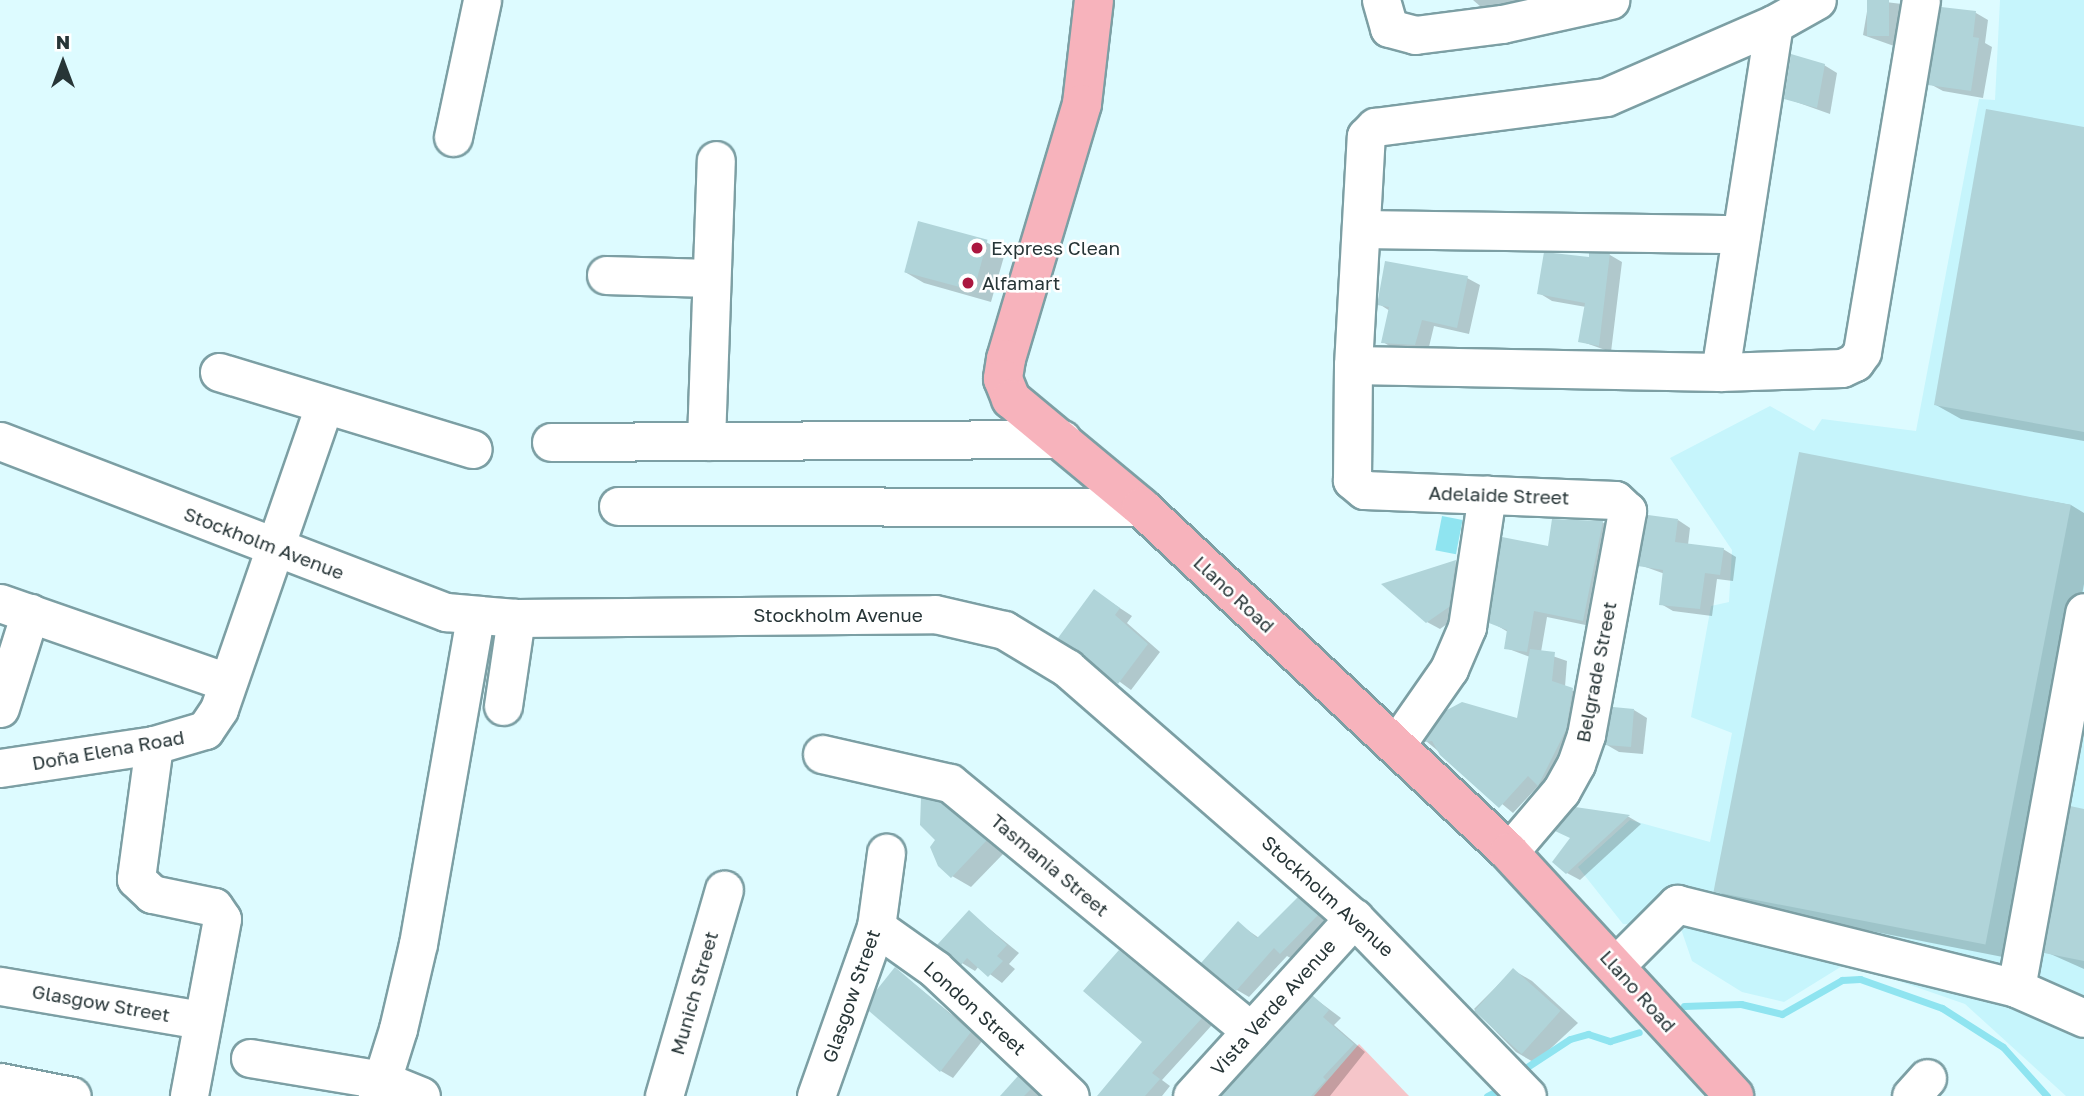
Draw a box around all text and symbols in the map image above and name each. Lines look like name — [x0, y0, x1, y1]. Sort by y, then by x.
north arrow — [28, 28, 98, 98]
text: N — [56, 30, 70, 53]
place label: Express Clean — [991, 237, 1120, 259]
marker: Express Clean — [969, 240, 985, 256]
place label: Alfamart — [982, 272, 1060, 294]
marker: Alfamart — [960, 275, 976, 291]
street label: Adelaide Street — [1428, 481, 1570, 509]
street label: Stockholm Avenue — [181, 502, 347, 584]
street label: Llano Road — [1189, 551, 1279, 637]
street label: Belgrade Street — [1571, 600, 1621, 744]
street label: Stockholm Avenue — [753, 604, 923, 626]
street label: Doña Elena Road — [30, 725, 186, 775]
street label: Tasmania Street — [986, 809, 1114, 921]
street label: Stockholm Avenue — [1257, 831, 1399, 961]
street label: Glasgow Street — [818, 926, 884, 1066]
street label: Munich Street — [665, 929, 723, 1057]
street label: Vista Verde Avenue — [1206, 934, 1340, 1080]
street label: Llano Road — [1595, 946, 1681, 1036]
street label: London Street — [919, 956, 1031, 1060]
street label: Glasgow Street — [30, 980, 172, 1026]

